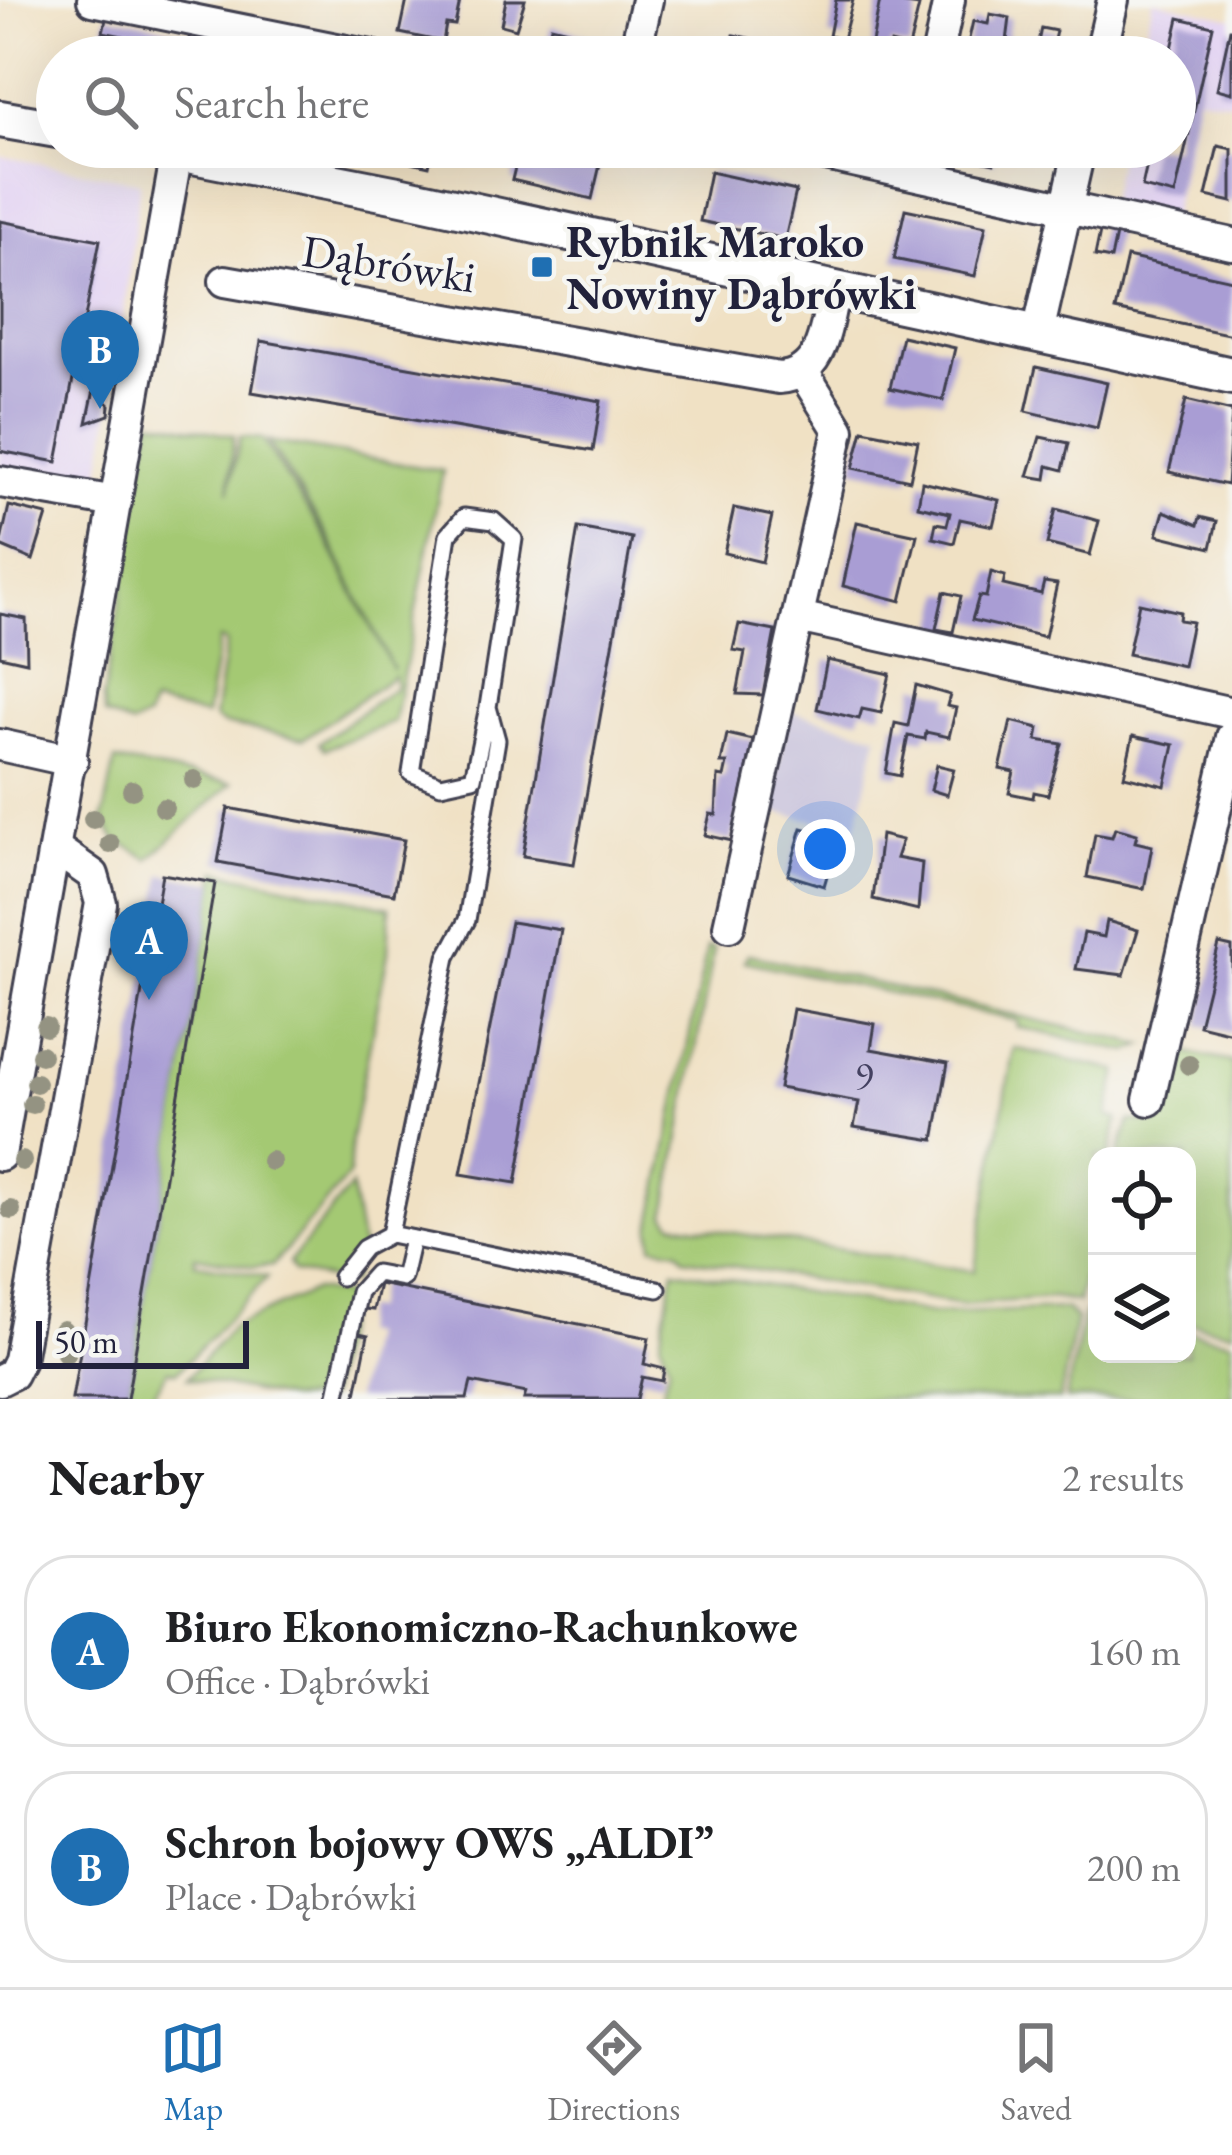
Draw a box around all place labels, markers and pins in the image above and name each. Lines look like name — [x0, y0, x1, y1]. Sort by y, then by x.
place label: Rybnik Maroko Nowiny Dąbrówki — [566, 212, 916, 322]
marker: Rybnik Maroko Nowiny Dąbrówki — [529, 254, 555, 280]
pin: B — [61, 310, 139, 409]
pin: A — [110, 901, 188, 1000]

